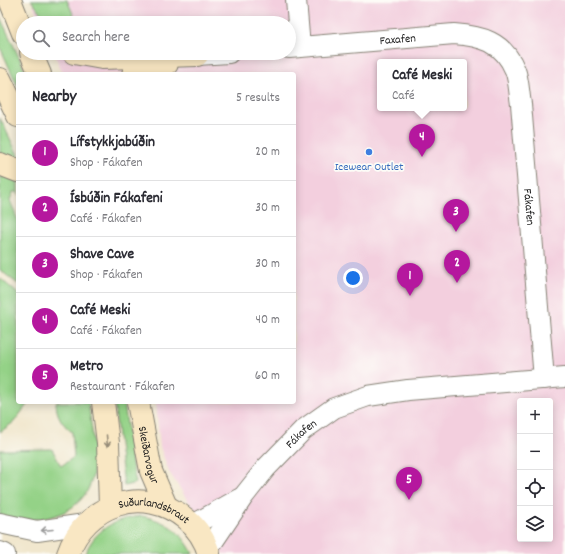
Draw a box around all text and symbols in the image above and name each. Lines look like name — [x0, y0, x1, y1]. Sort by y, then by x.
search box — [16, 16, 296, 60]
icon: search — [30, 27, 52, 49]
text: Search here — [62, 27, 130, 49]
street label: Faxafen — [379, 30, 417, 50]
popup — [377, 59, 467, 111]
text: Café Meski — [392, 65, 452, 87]
text: Nearby — [32, 86, 76, 110]
text: Café — [392, 87, 415, 106]
text: 5 results — [236, 89, 280, 108]
pin: 4 — [409, 124, 435, 157]
text: Lífstykkjabúðin — [70, 132, 155, 154]
text: 1 — [44, 143, 46, 162]
text: 20 m — [255, 143, 280, 162]
marker: Icewear Outlet — [364, 147, 374, 157]
text: Shop · Fákafen — [70, 154, 142, 173]
place label: Icewear Outlet — [335, 159, 404, 176]
text: Ísbúðin Fákafeni — [70, 188, 162, 210]
street label: Fákafen — [518, 188, 538, 227]
text: 2 — [42, 199, 48, 218]
text: 30 m — [255, 199, 280, 218]
pin: 3 — [443, 199, 469, 232]
text: Café · Fákafen — [70, 210, 142, 229]
text: Shave Cave — [70, 244, 134, 266]
pin: 2 — [444, 250, 470, 283]
text: 3 — [42, 255, 48, 274]
text: 30 m — [255, 255, 280, 274]
pin: 1 — [397, 263, 423, 296]
text: Shop · Fákafen — [70, 266, 142, 285]
your location — [343, 268, 363, 288]
text: Café Meski — [70, 300, 130, 322]
text: 4 — [42, 311, 48, 330]
text: 40 m — [256, 311, 280, 330]
text: Café · Fákafen — [70, 322, 142, 341]
text: Metro — [70, 356, 103, 378]
text: 5 — [42, 367, 48, 386]
text: 60 m — [255, 367, 280, 386]
text: Restaurant · Fákafen — [70, 378, 175, 397]
map controls — [517, 398, 553, 542]
button: + — [517, 398, 553, 434]
street label: Fákafen — [282, 415, 321, 453]
street label: Skeiðarvogur — [133, 425, 163, 487]
one-way arrow — [104, 434, 111, 447]
button: − — [517, 434, 553, 470]
pin: 5 — [396, 467, 422, 500]
button: locate — [517, 470, 553, 506]
street label: Suðurlandsbraut — [117, 494, 193, 529]
button: layers — [517, 506, 553, 542]
one-way arrow — [41, 527, 54, 534]

